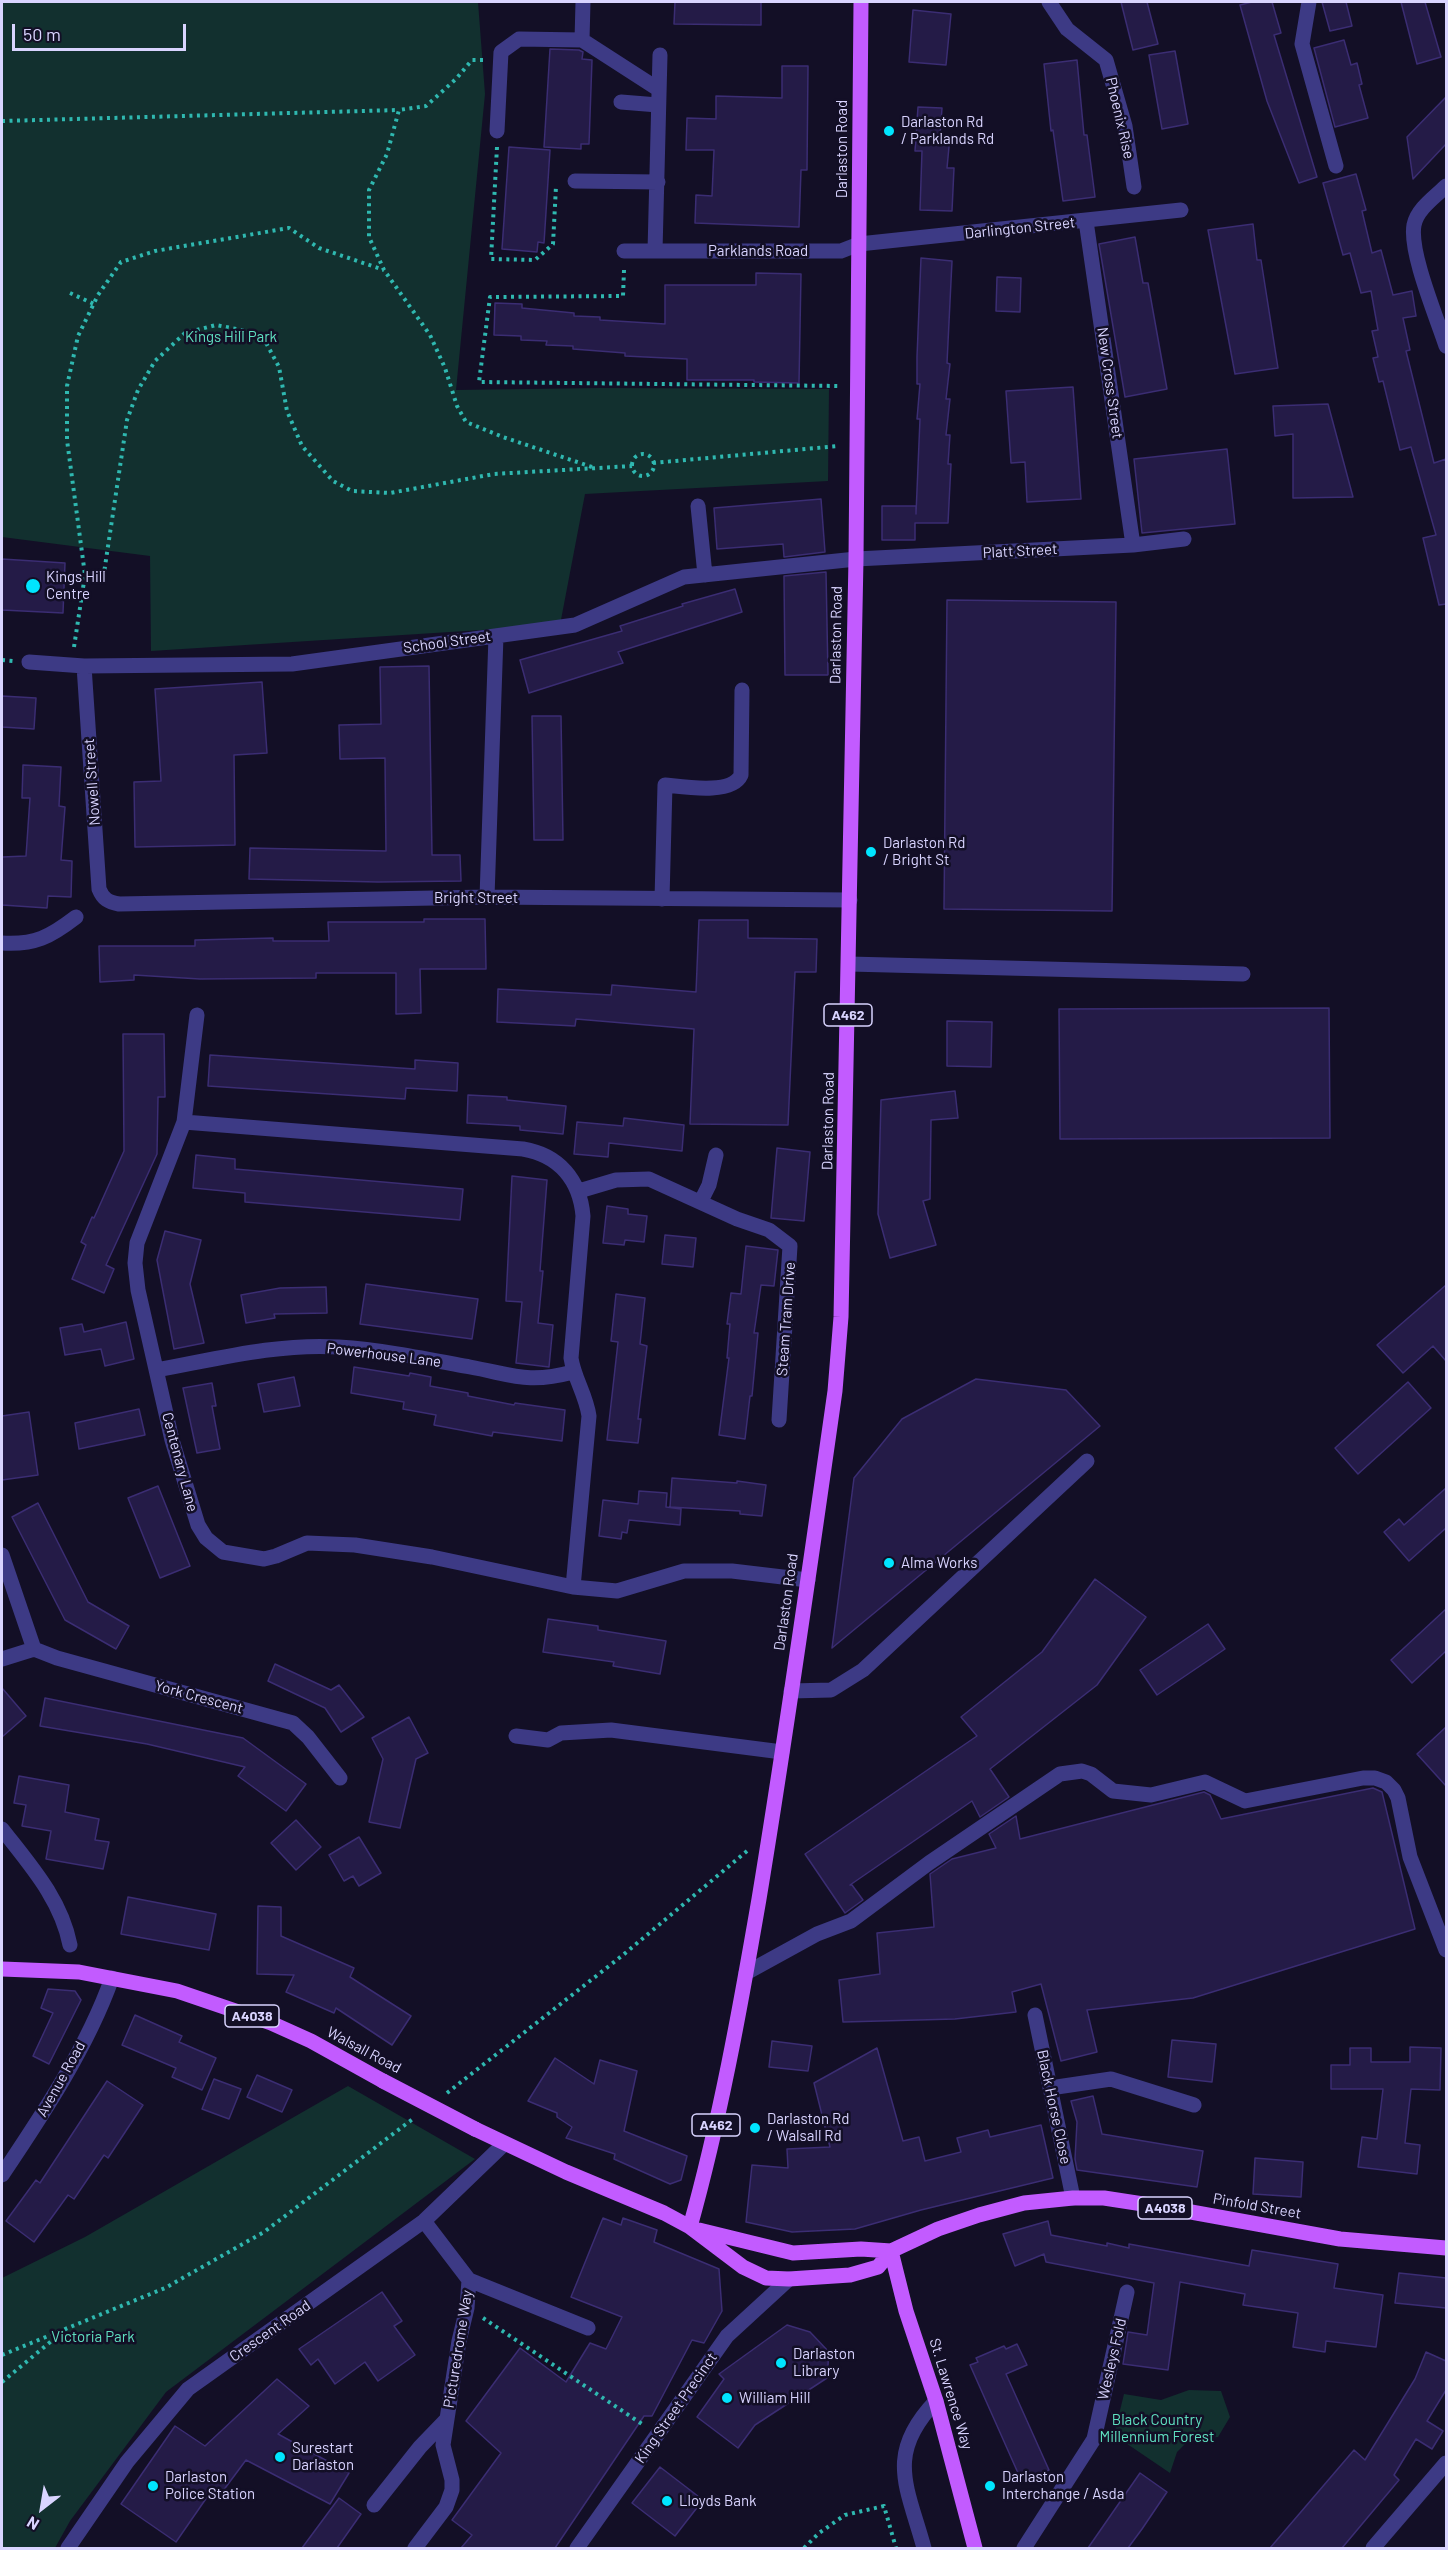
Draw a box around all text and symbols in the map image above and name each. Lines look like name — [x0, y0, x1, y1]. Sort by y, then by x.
scale bar — [15, 12, 189, 50]
text: 50 m — [23, 23, 61, 45]
street label: Phoenix Rise — [1102, 75, 1138, 161]
street label: Darlaston Road — [833, 100, 851, 198]
place label: Darlaston Rd / Parklands Rd — [901, 113, 994, 148]
marker: Darlaston Rd / Parklands Rd — [882, 124, 896, 138]
street label: Darlington Street — [964, 213, 1076, 243]
street label: Parklands Road — [708, 242, 808, 260]
street label: New Cross Street — [1093, 326, 1127, 440]
park label: Kings Hill Park — [185, 328, 277, 346]
street label: Platt Street — [982, 540, 1058, 562]
place label: Kings Hill Centre — [46, 568, 106, 603]
marker: Kings Hill Centre — [24, 577, 42, 595]
street label: Darlaston Road — [826, 586, 846, 684]
street label: School Street — [402, 627, 492, 657]
street label: Nowell Street — [80, 738, 104, 826]
place label: Darlaston Rd / Bright St — [883, 834, 965, 869]
marker: Darlaston Rd / Bright St — [864, 845, 878, 859]
street label: Bright Street — [434, 889, 518, 907]
road number: A462 — [824, 1004, 872, 1026]
street label: Darlaston Road — [818, 1072, 838, 1170]
street label: Steam Tram Drive — [773, 1261, 799, 1377]
street label: Powerhouse Lane — [326, 1339, 442, 1371]
street label: Centenary Lane — [158, 1410, 202, 1514]
street label: Darlaston Road — [770, 1552, 802, 1652]
place label: Alma Works — [901, 1554, 977, 1572]
marker: Alma Works — [882, 1556, 896, 1570]
street label: York Crescent — [153, 1677, 245, 1717]
road number: A4038 — [225, 2005, 279, 2027]
street label: Walsall Road — [324, 2023, 404, 2077]
street label: Avenue Road — [33, 2038, 89, 2120]
street label: Black Horse Close — [1033, 2048, 1075, 2166]
place label: Darlaston Rd / Walsall Rd — [767, 2110, 849, 2145]
road number: A462 — [692, 2114, 740, 2136]
marker: Darlaston Rd / Walsall Rd — [748, 2121, 762, 2135]
street label: Pinfold Street — [1212, 2189, 1302, 2223]
road number: A4038 — [1138, 2197, 1192, 2219]
street label: Picturedrome Way — [440, 2289, 476, 2409]
street label: Crescent Road — [226, 2296, 314, 2366]
street label: Wesleys Fold — [1094, 2316, 1130, 2402]
park label: Victoria Park — [51, 2328, 135, 2346]
street label: St. Lawrence Way — [926, 2336, 976, 2452]
place label: Darlaston Library — [793, 2345, 855, 2380]
street label: King Street Precinct — [631, 2349, 721, 2467]
marker: Darlaston Library — [774, 2356, 788, 2370]
place label: William Hill — [739, 2389, 810, 2407]
marker: William Hill — [720, 2391, 734, 2405]
park label: Black Country Millennium Forest — [1100, 2411, 1214, 2446]
place label: Surestart Darlaston — [292, 2439, 354, 2474]
marker: Surestart Darlaston — [273, 2450, 287, 2464]
place label: Darlaston Police Station — [165, 2468, 255, 2503]
place label: Darlaston Interchange / Asda — [1002, 2468, 1124, 2503]
north arrow — [12, 2478, 72, 2538]
marker: Darlaston Police Station — [146, 2479, 160, 2493]
marker: Darlaston Interchange / Asda — [983, 2479, 997, 2493]
place label: Lloyds Bank — [679, 2492, 756, 2510]
marker: Lloyds Bank — [660, 2494, 674, 2508]
text: N — [23, 2513, 42, 2535]

